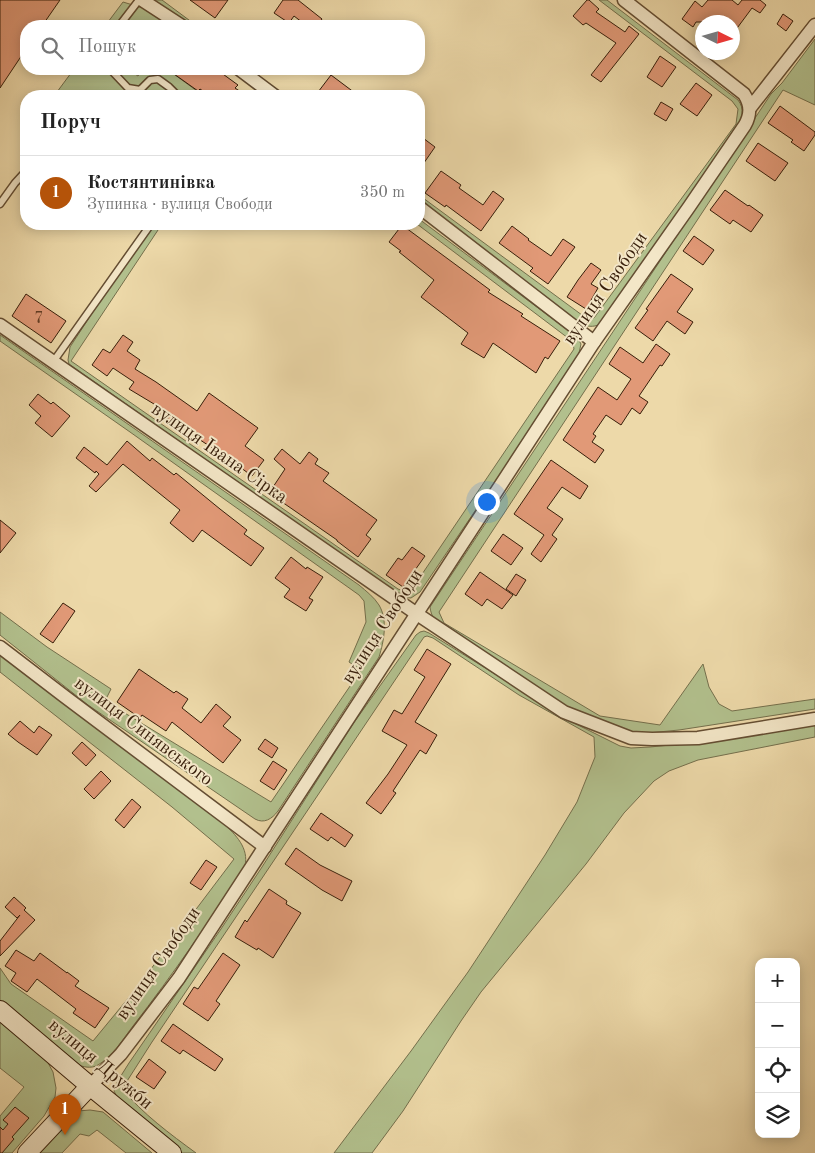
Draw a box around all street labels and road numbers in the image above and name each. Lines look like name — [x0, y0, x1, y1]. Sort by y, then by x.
street label: вулиця Свободи — [560, 229, 652, 349]
street label: вулиця Івана Сірка — [147, 400, 291, 508]
street label: вулиця Свободи — [339, 566, 427, 688]
street label: вулиця Синявського — [70, 674, 216, 790]
street label: вулиця Свободи — [113, 904, 205, 1024]
street label: вулиця Дружби — [44, 1016, 156, 1114]

